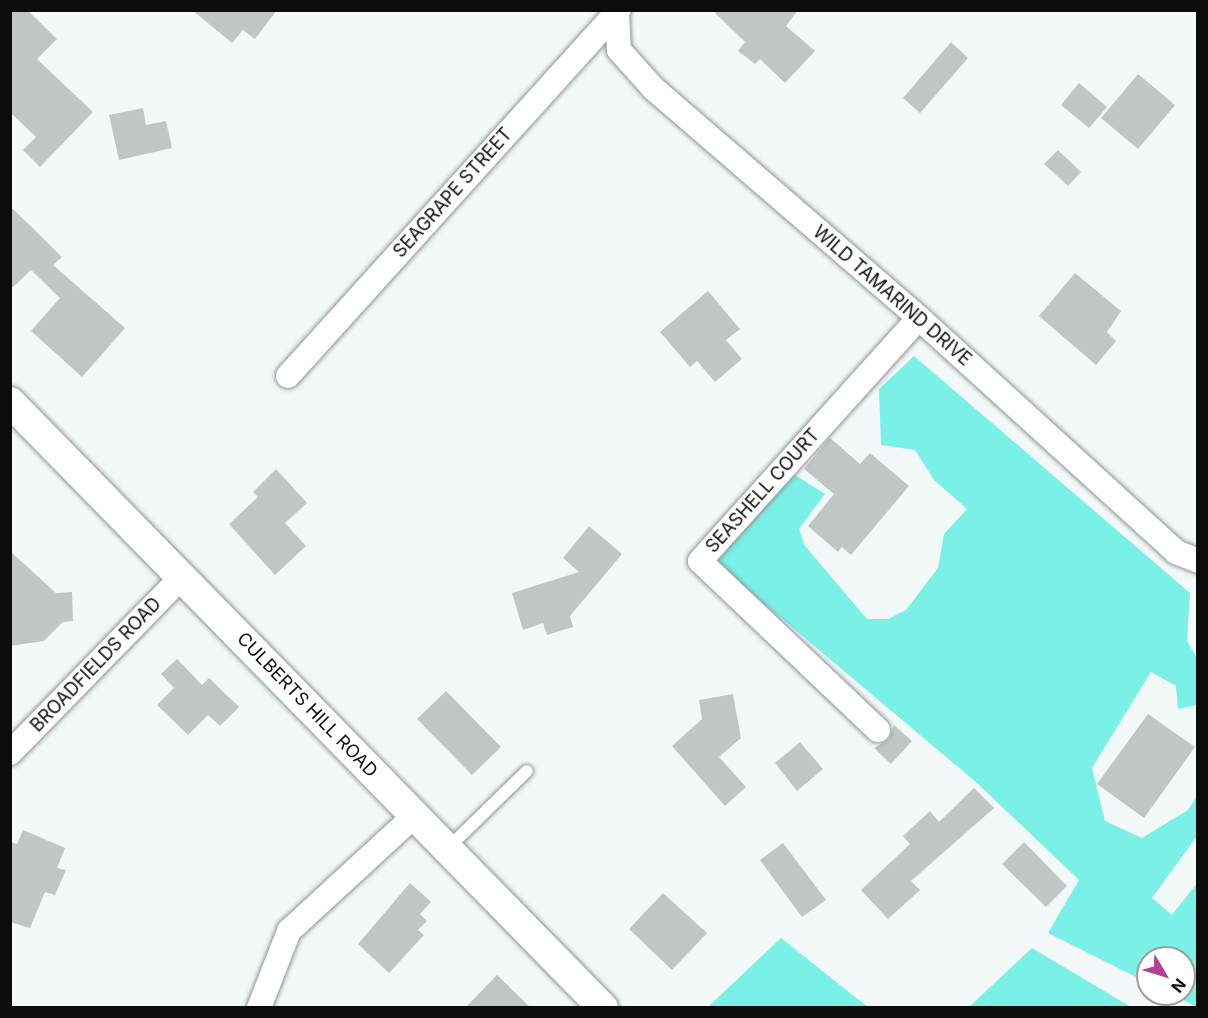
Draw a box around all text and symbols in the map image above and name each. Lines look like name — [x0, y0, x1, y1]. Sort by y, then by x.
street label: SEAGRAPE STREET — [389, 124, 517, 262]
street label: WILD TAMARIND DRIVE — [808, 221, 976, 371]
street label: SEASHELL COURT — [702, 425, 824, 557]
street label: BROADFIELDS ROAD — [26, 593, 166, 737]
street label: CULBERTS HILL ROAD — [232, 628, 382, 782]
north arrow — [1136, 946, 1196, 1006]
text: N — [1167, 975, 1190, 997]

